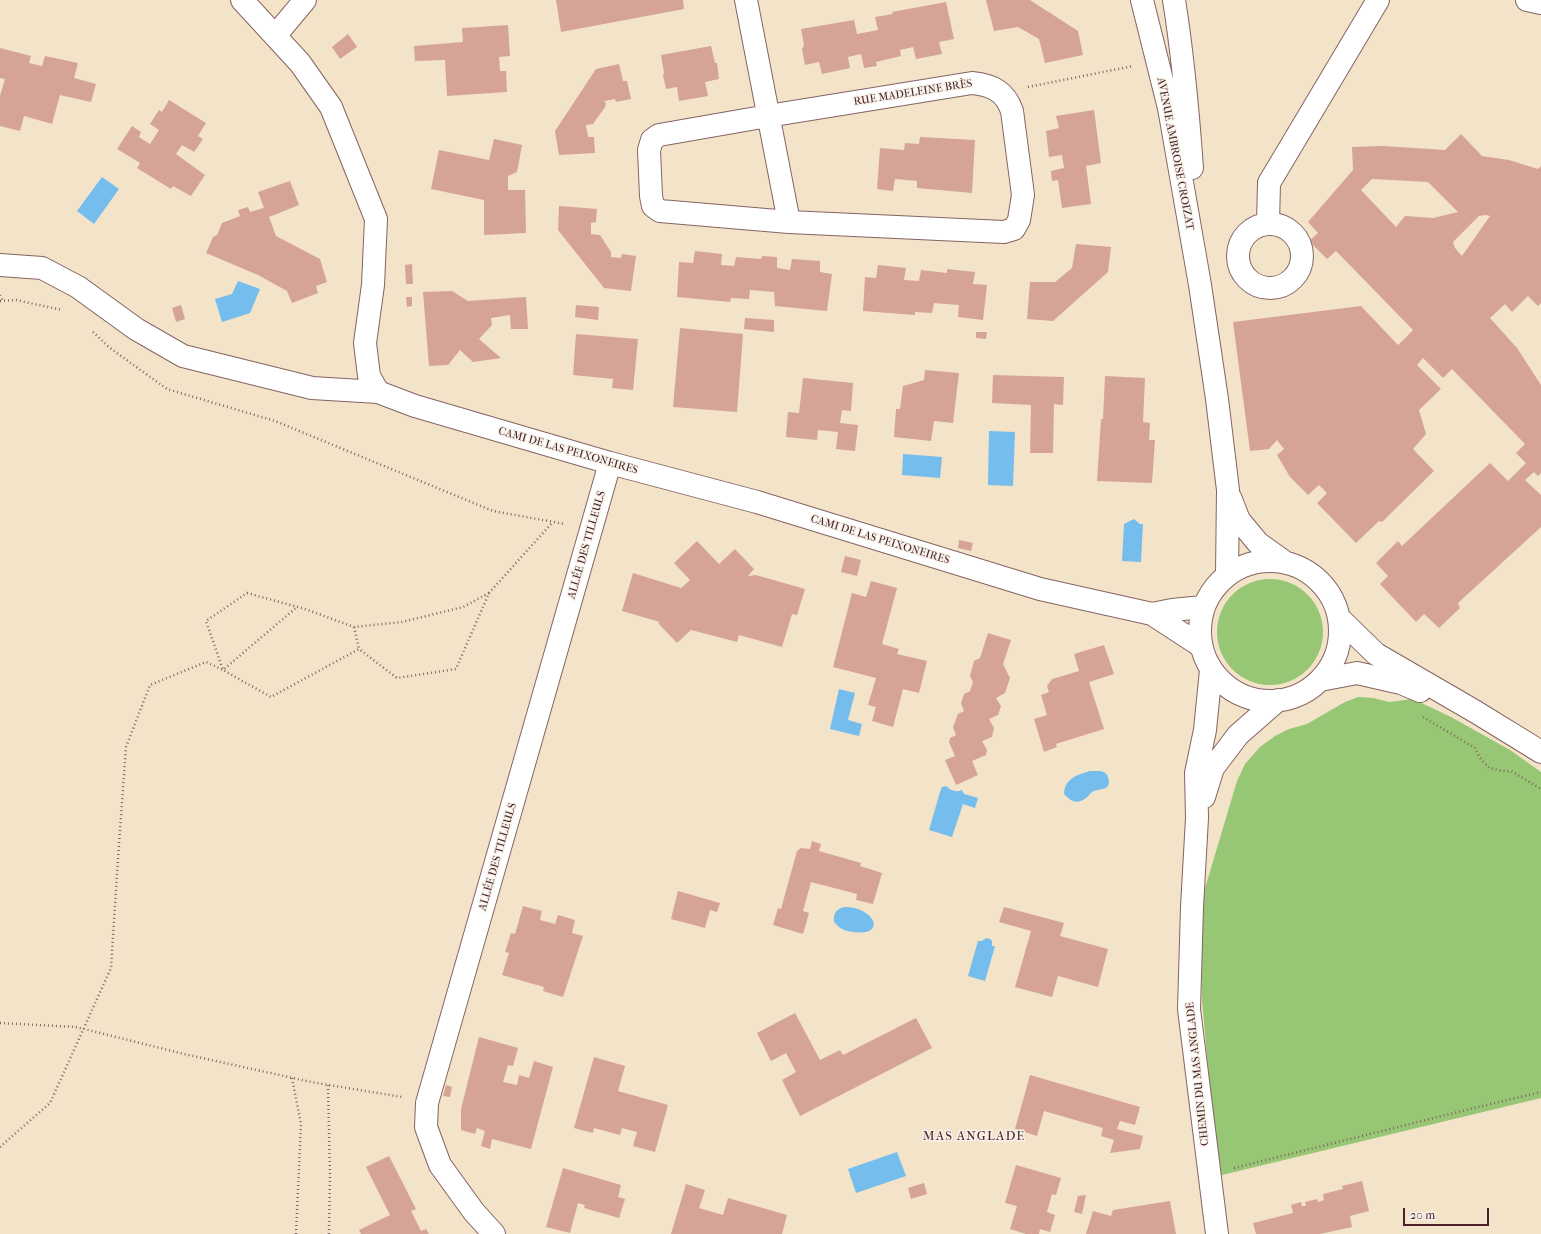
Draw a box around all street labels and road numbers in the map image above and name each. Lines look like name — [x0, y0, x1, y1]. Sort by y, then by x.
street label: AVENUE AMBROISE CROIZAT — [1154, 76, 1196, 232]
street label: RUE MADELEINE BRÈS — [853, 77, 973, 109]
street label: CAMI DE LAS PEIXONEIRES — [497, 425, 639, 477]
street label: ALLÉE DES TILLEULS — [565, 490, 609, 600]
street label: CAMI DE LAS PEIXONEIRES — [809, 513, 951, 567]
street label: ALLÉE DES TILLEULS — [476, 802, 520, 912]
street label: CHEMIN DU MAS ANGLADE — [1184, 1002, 1212, 1146]

